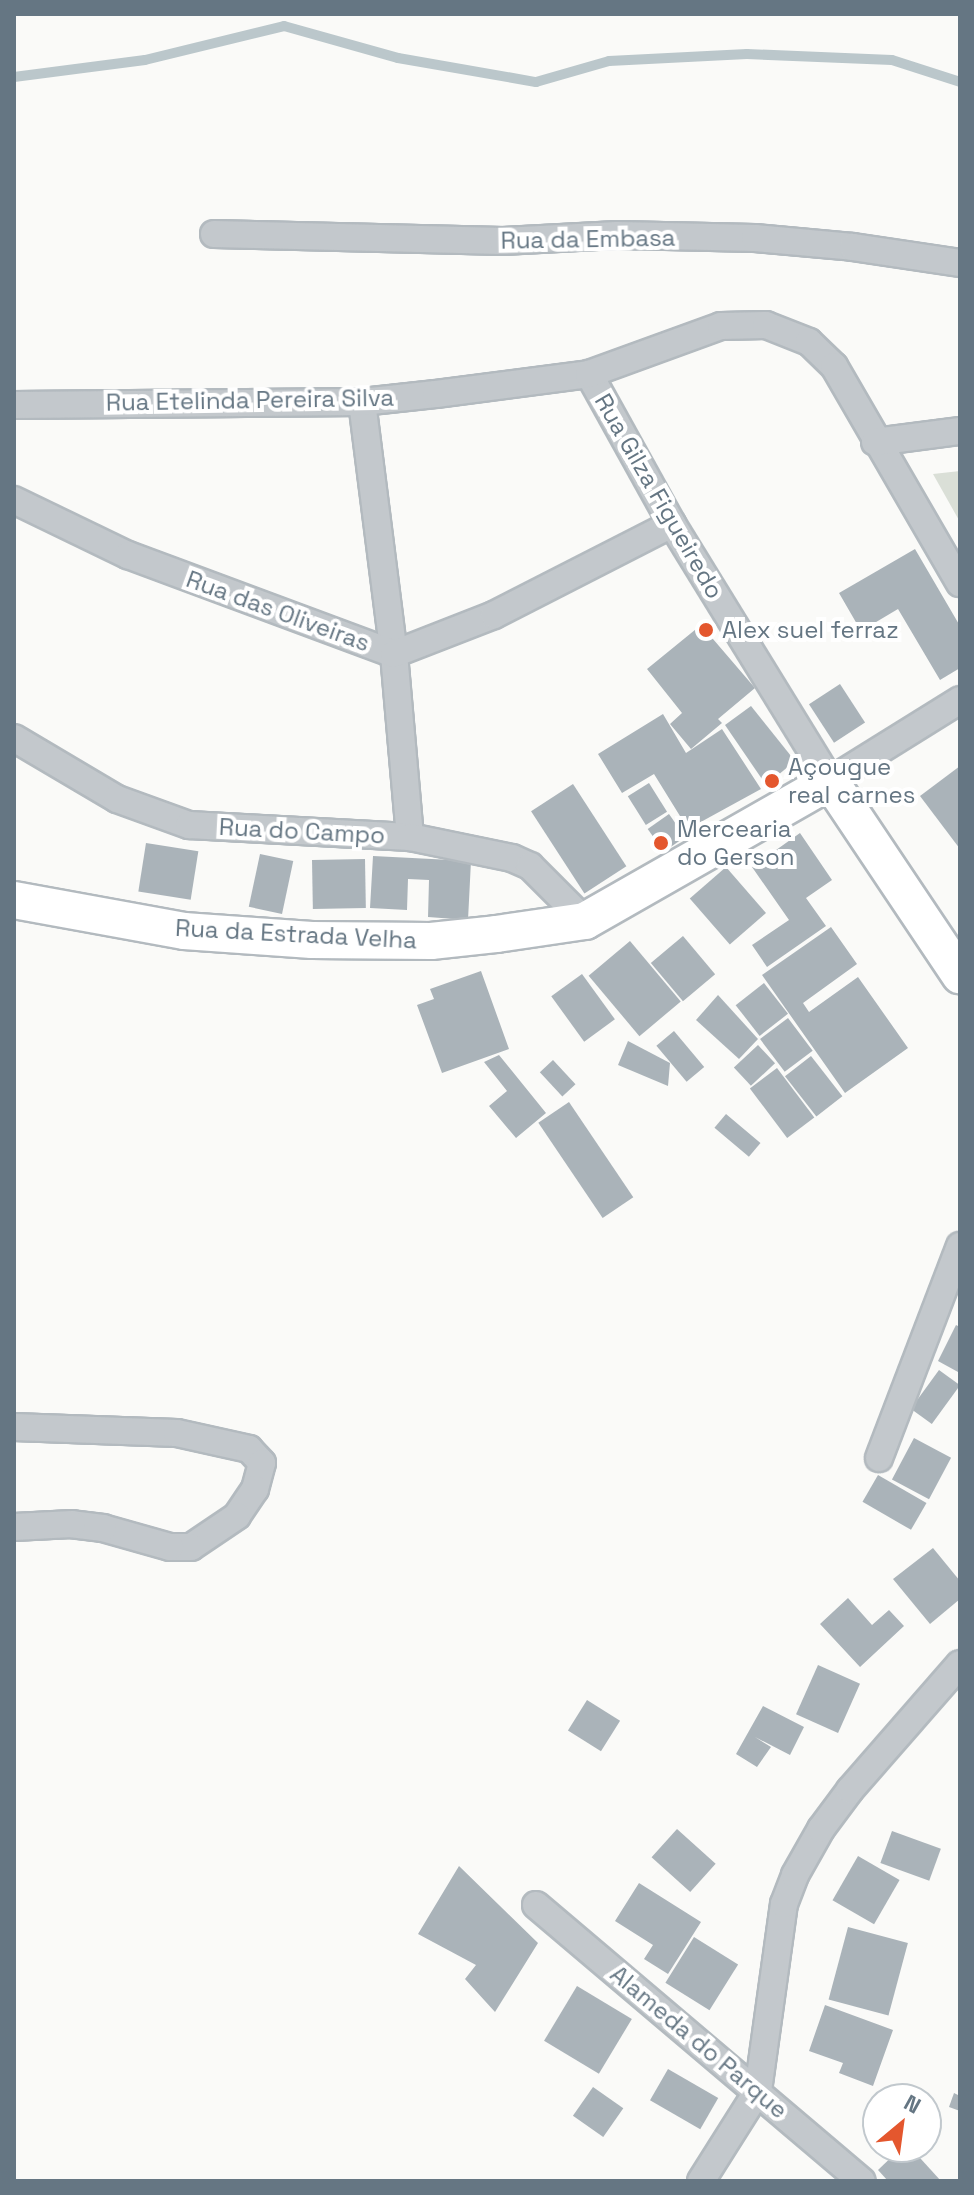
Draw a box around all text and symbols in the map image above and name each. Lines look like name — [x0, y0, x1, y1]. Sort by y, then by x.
street label: Rua da Embasa — [500, 223, 676, 255]
street label: Rua Etelinda Pereira Silva — [106, 383, 394, 417]
street label: Rua Gilza Figueiredo — [589, 388, 729, 604]
street label: Rua das Oliveiras — [182, 564, 374, 658]
place label: Alex suel ferraz — [722, 616, 899, 644]
marker: Alex suel ferraz — [697, 621, 715, 639]
place label: Açougue real carnes — [788, 753, 915, 809]
marker: Açougue real carnes — [763, 772, 781, 790]
street label: Rua do Campo — [218, 812, 386, 850]
place label: Mercearia do Gerson — [677, 815, 795, 871]
marker: Mercearia do Gerson — [652, 834, 670, 852]
street label: Rua da Estrada Velha — [174, 913, 418, 955]
street label: Alameda do Parque — [605, 1959, 793, 2125]
north arrow — [862, 2083, 942, 2163]
text: N — [899, 2088, 926, 2120]

